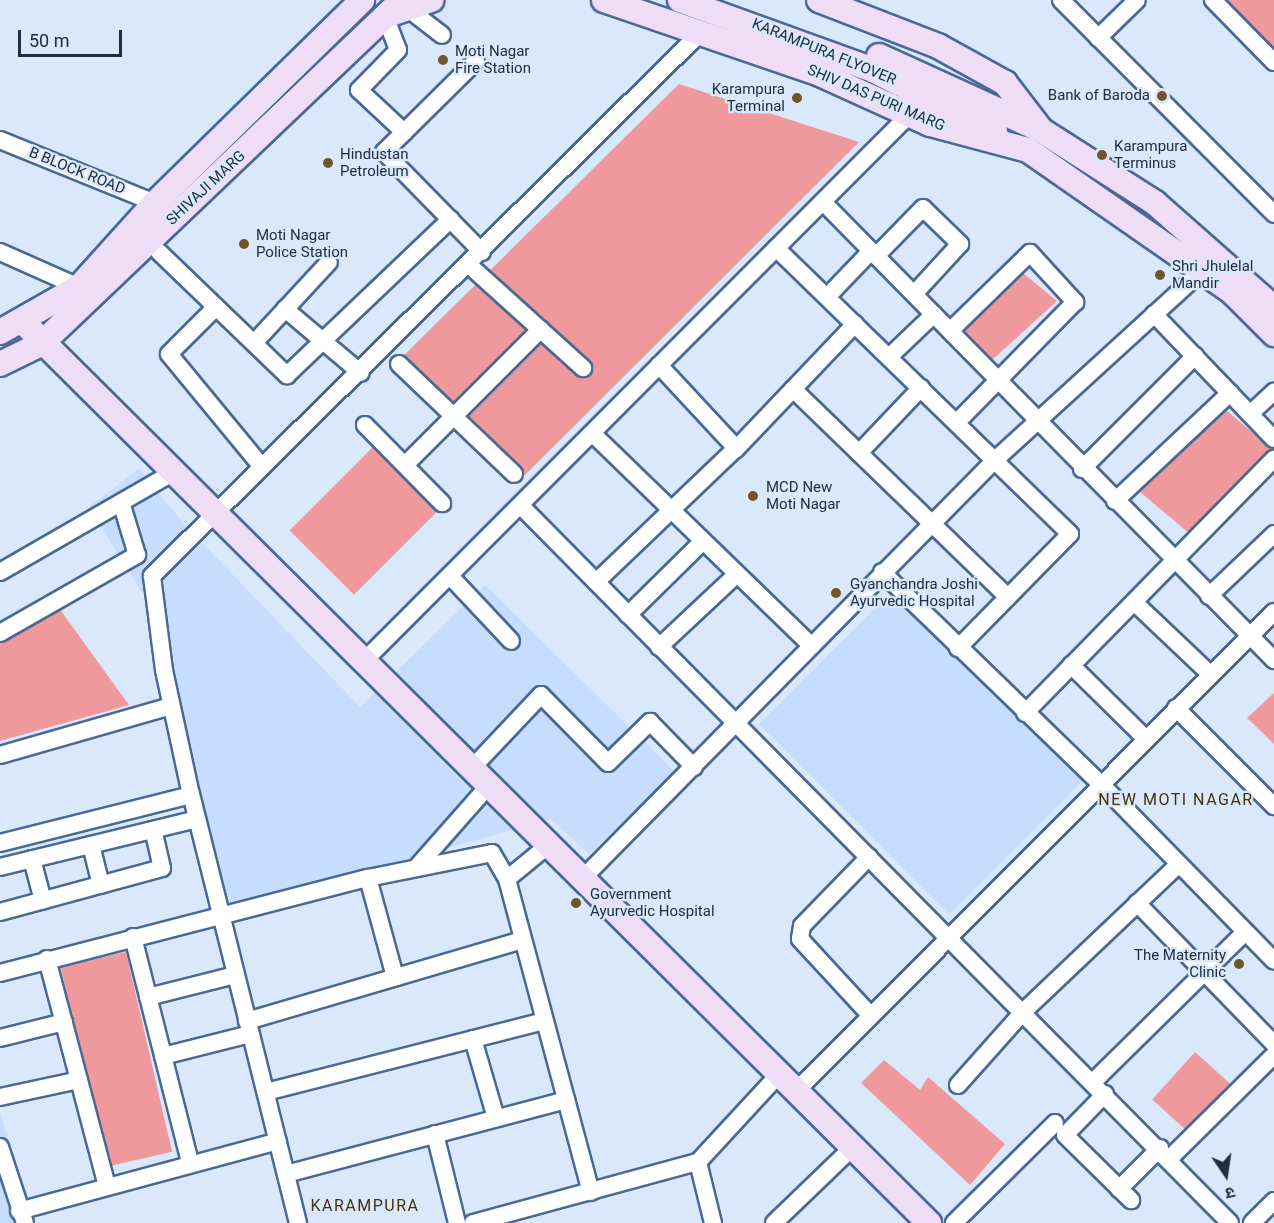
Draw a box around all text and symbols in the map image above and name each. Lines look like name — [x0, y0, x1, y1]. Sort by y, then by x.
street label: KARAMPURA FLYOVER — [749, 15, 899, 89]
scale bar — [21, 18, 124, 56]
text: 50 m — [29, 30, 69, 51]
place label: Moti Nagar Fire Station — [455, 42, 531, 77]
marker: Moti Nagar Fire Station — [436, 53, 450, 67]
street label: SHIV DAS PURI MARG — [804, 61, 948, 135]
place label: Karampura Terminal — [712, 80, 785, 115]
place label: Bank of Baroda — [1048, 87, 1150, 105]
marker: Bank of Baroda — [1155, 89, 1169, 103]
marker: Karampura Terminal — [790, 91, 804, 105]
place label: Karampura Terminus — [1114, 137, 1187, 172]
street label: B BLOCK ROAD — [26, 144, 128, 198]
place label: Hindustan Petroleum — [340, 145, 409, 180]
street label: SHIVAJI MARG — [163, 147, 249, 229]
marker: Karampura Terminus — [1095, 148, 1109, 162]
marker: Hindustan Petroleum — [321, 156, 335, 170]
place label: Moti Nagar Police Station — [256, 226, 348, 261]
marker: Moti Nagar Police Station — [237, 237, 251, 251]
place label: Shri Jhulelal Mandir — [1172, 257, 1253, 292]
marker: Shri Jhulelal Mandir — [1153, 268, 1167, 282]
place label: MCD New Moti Nagar — [766, 478, 840, 513]
marker: MCD New Moti Nagar — [744, 487, 762, 505]
place label: Gyanchandra Joshi Ayurvedic Hospital — [850, 575, 978, 610]
marker: Gyanchandra Joshi Ayurvedic Hospital — [827, 584, 845, 602]
district label: NEW MOTI NAGAR — [1098, 790, 1254, 810]
place label: Government Ayurvedic Hospital — [590, 885, 715, 920]
marker: Government Ayurvedic Hospital — [567, 894, 585, 912]
place label: The Maternity Clinic — [1134, 946, 1226, 981]
marker: The Maternity Clinic — [1230, 955, 1248, 973]
north arrow — [1196, 1145, 1256, 1205]
text: उ — [1223, 1183, 1237, 1203]
district label: KARAMPURA — [310, 1196, 420, 1216]

